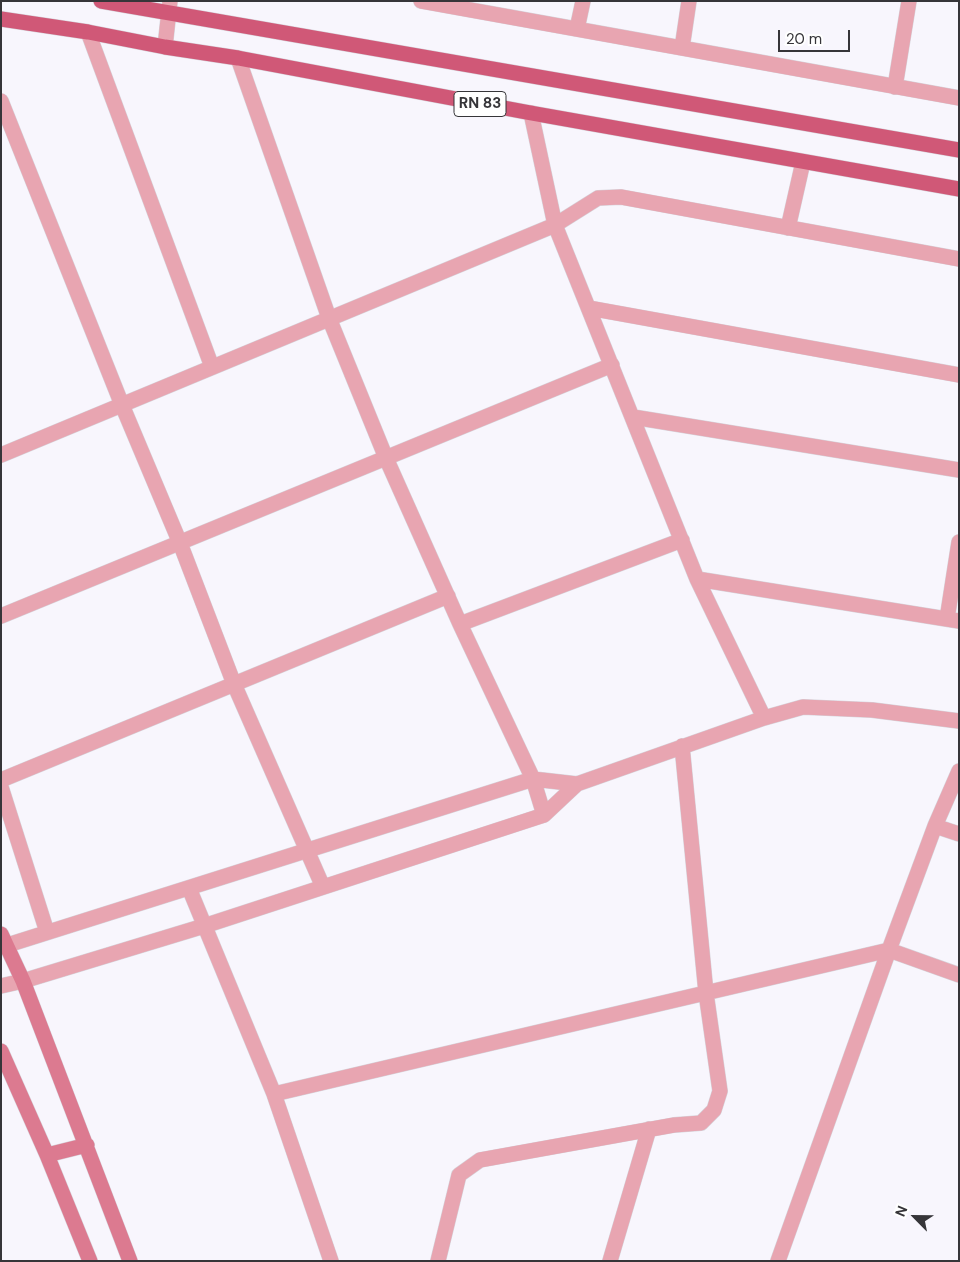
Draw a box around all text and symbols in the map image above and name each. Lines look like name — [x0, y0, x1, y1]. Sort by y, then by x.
scale bar — [780, 20, 852, 52]
text: 20 m — [786, 29, 822, 49]
road number: RN 83 — [454, 92, 506, 116]
north arrow — [890, 1192, 940, 1242]
text: N — [891, 1203, 911, 1219]

